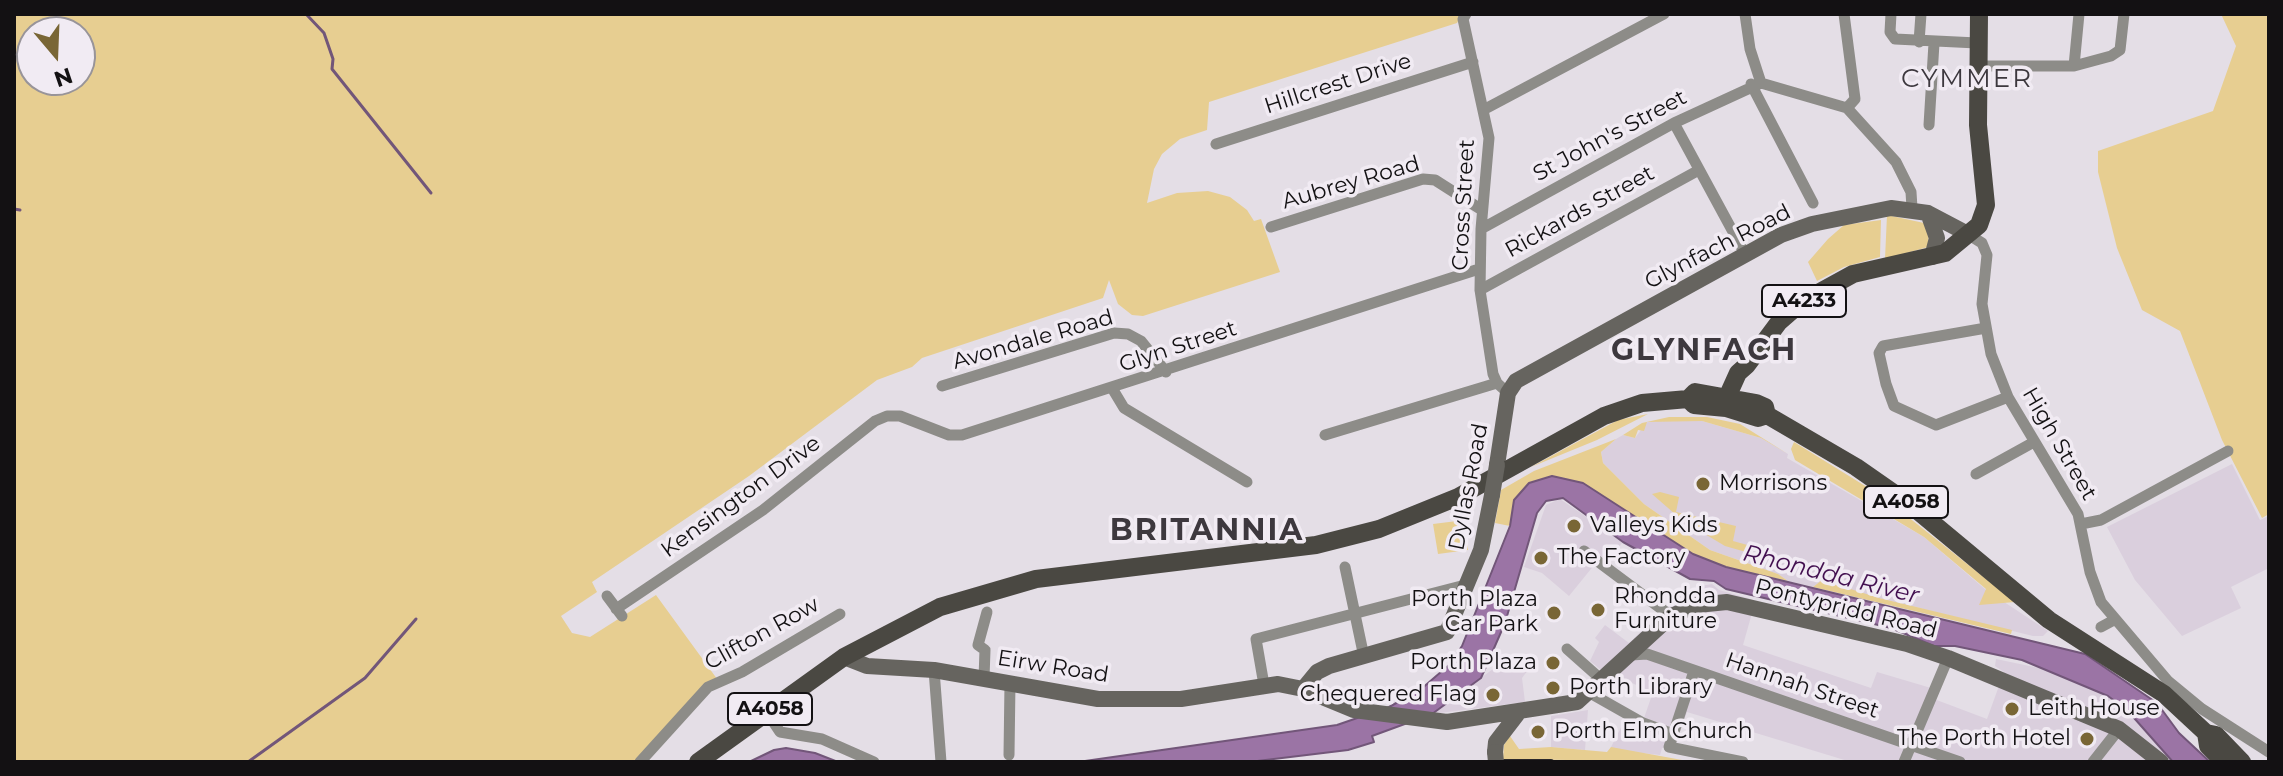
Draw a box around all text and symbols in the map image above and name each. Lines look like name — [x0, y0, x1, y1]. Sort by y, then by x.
north arrow — [16, 16, 96, 96]
street label: Hillcrest Drive — [1261, 48, 1415, 120]
text: N — [51, 62, 76, 93]
district label: CYMMER — [1901, 63, 2033, 95]
street label: St John's Street — [1529, 84, 1691, 188]
street label: Cross Street — [1447, 139, 1481, 271]
street label: Aubrey Road — [1279, 151, 1423, 215]
street label: Rickards Street — [1501, 160, 1659, 264]
street label: Glynfach Road — [1641, 199, 1795, 295]
road number: A4233 — [1762, 285, 1846, 317]
street label: Avondale Road — [950, 304, 1116, 376]
street label: Glyn Street — [1116, 316, 1240, 378]
district label: GLYNFACH — [1611, 333, 1797, 369]
street label: High Street — [2016, 383, 2102, 505]
street label: Dyllas Road — [1444, 421, 1494, 553]
street label: Kensington Drive — [656, 430, 826, 564]
place label: Morrisons — [1719, 471, 1827, 497]
marker: Morrisons — [1694, 475, 1712, 493]
road number: A4058 — [1864, 486, 1948, 518]
district label: BRITANNIA — [1110, 513, 1304, 549]
place label: Valleys Kids — [1590, 513, 1718, 539]
marker: Valleys Kids — [1565, 517, 1583, 535]
water label: Rhondda River — [1740, 539, 1922, 611]
place label: The Factory — [1557, 545, 1685, 571]
marker: The Factory — [1532, 549, 1550, 567]
street label: Pontypridd Road — [1752, 574, 1940, 644]
place label: Rhondda Furniture — [1614, 584, 1717, 636]
place label: Porth Plaza Car Park — [1411, 587, 1538, 638]
street label: Clifton Row — [700, 592, 824, 676]
marker: Rhondda Furniture — [1589, 601, 1607, 619]
marker: Porth Plaza Car Park — [1545, 604, 1563, 622]
street label: Eirw Road — [995, 645, 1111, 689]
street label: Hannah Street — [1722, 647, 1882, 725]
place label: Porth Plaza — [1410, 650, 1537, 676]
marker: Porth Plaza — [1544, 654, 1562, 672]
place label: Porth Library — [1569, 675, 1712, 701]
marker: Porth Library — [1544, 679, 1562, 697]
place label: Chequered Flag — [1300, 682, 1477, 708]
marker: Chequered Flag — [1484, 686, 1502, 704]
road number: A4058 — [728, 693, 812, 725]
place label: Leith House — [2028, 696, 2160, 722]
marker: Leith House — [2003, 700, 2021, 718]
place label: Porth Elm Church — [1554, 719, 1753, 745]
marker: Porth Elm Church — [1529, 723, 1547, 741]
place label: The Porth Hotel — [1897, 726, 2071, 752]
marker: The Porth Hotel — [2078, 730, 2096, 748]

